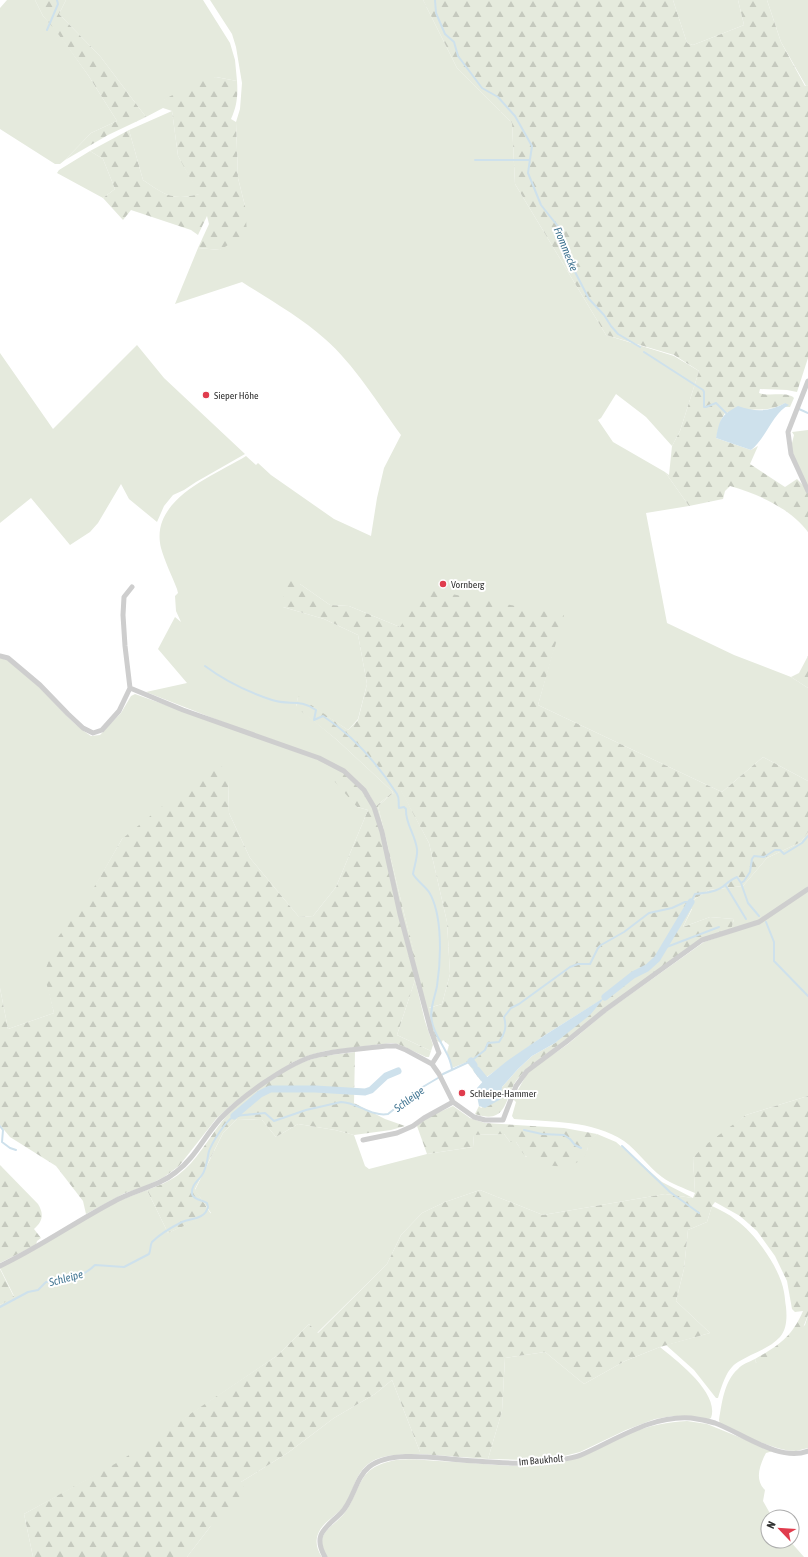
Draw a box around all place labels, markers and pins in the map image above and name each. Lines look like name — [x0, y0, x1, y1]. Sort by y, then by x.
marker: Sieper Höhe — [201, 390, 211, 400]
place label: Sieper Höhe — [214, 390, 259, 401]
marker: Vornberg — [438, 579, 448, 589]
place label: Vornberg — [451, 579, 485, 590]
marker: Schleipe-Hammer — [457, 1088, 467, 1098]
place label: Schleipe-Hammer — [470, 1088, 537, 1099]

